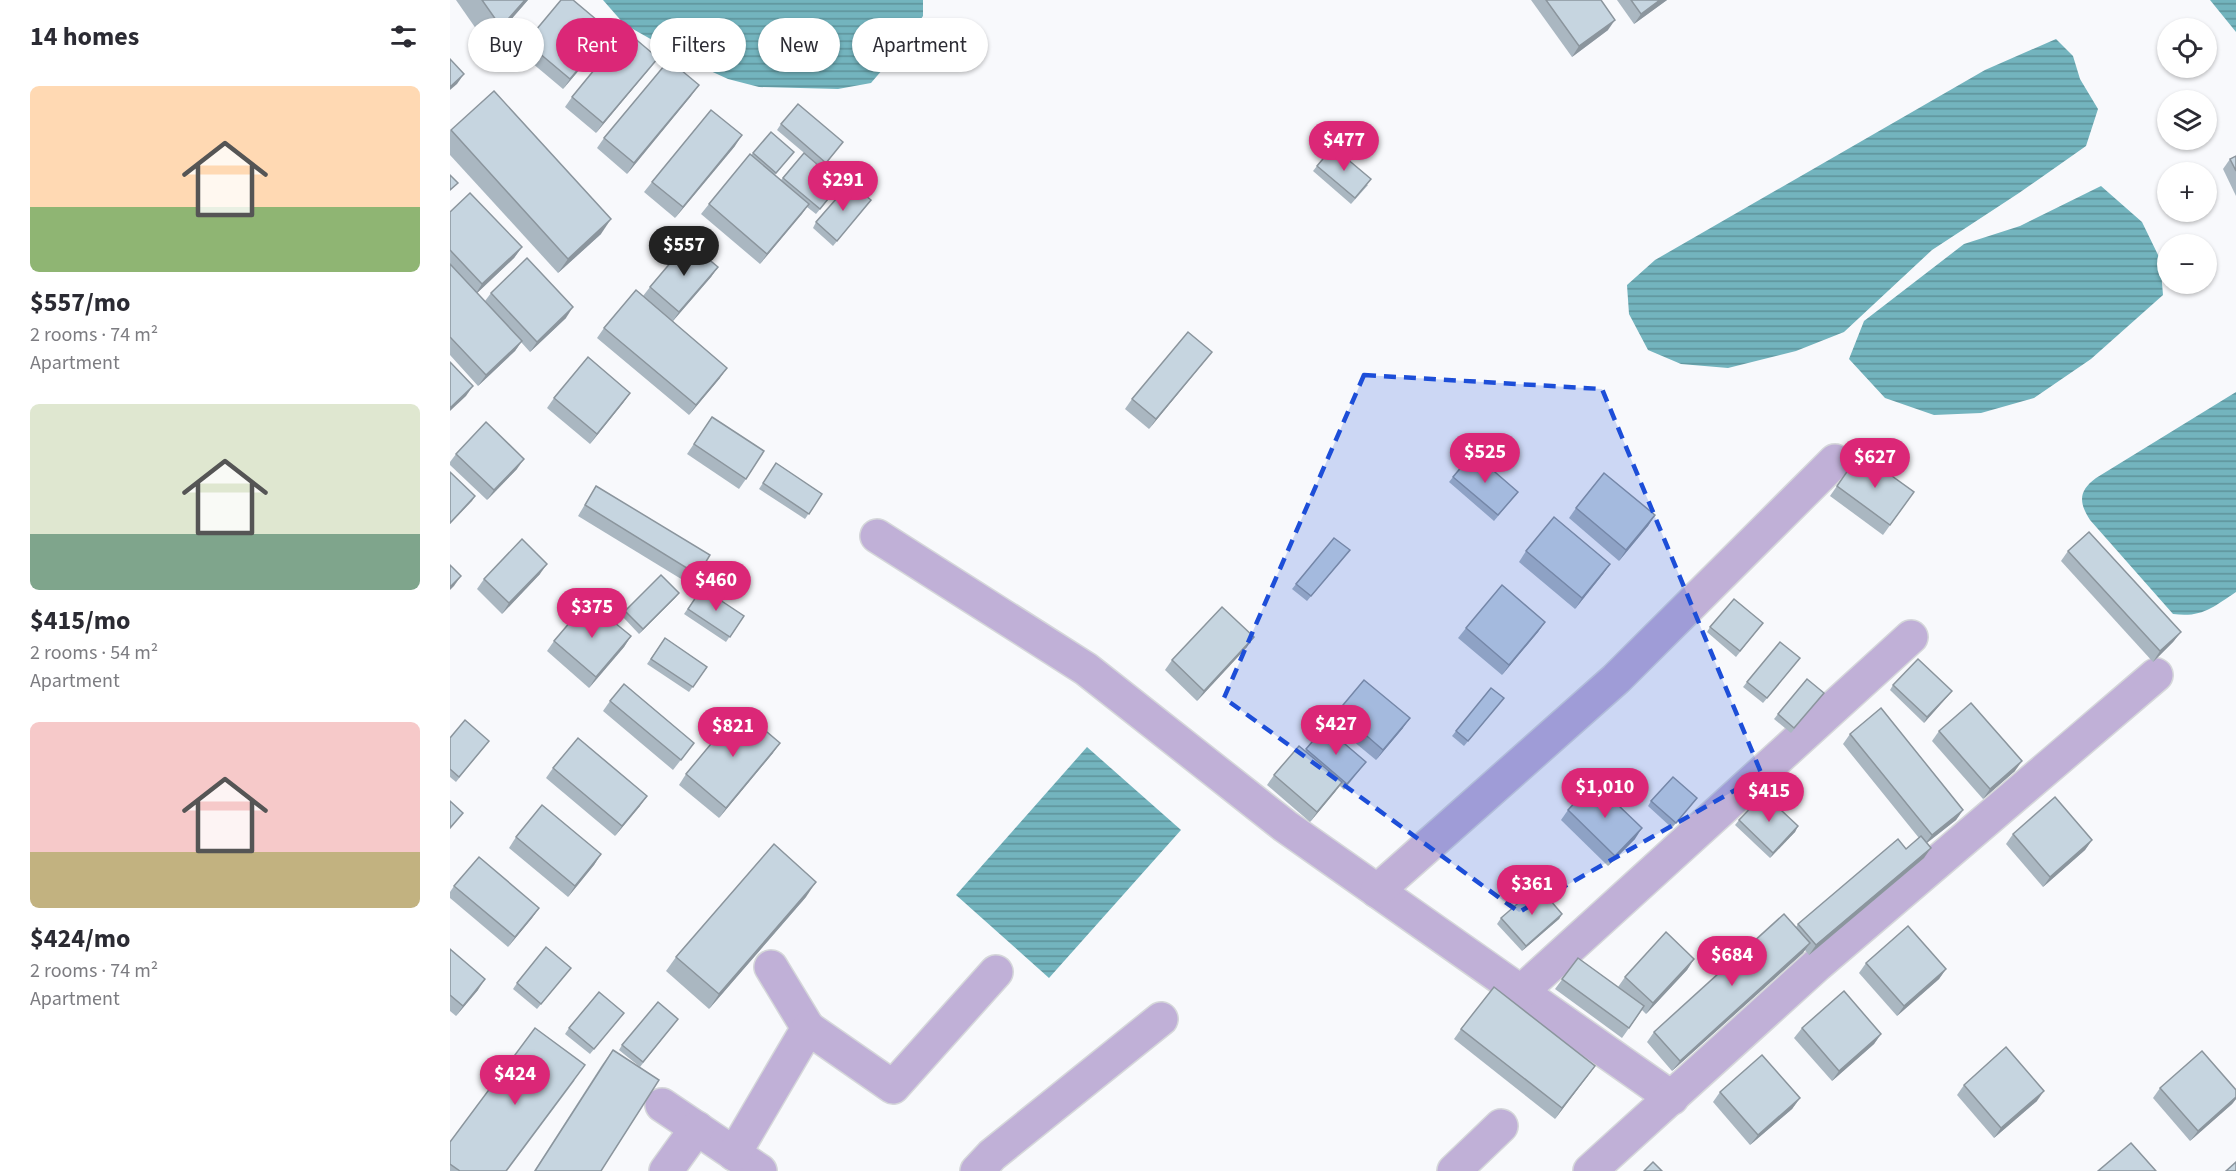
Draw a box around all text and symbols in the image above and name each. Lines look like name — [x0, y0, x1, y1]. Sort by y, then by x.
text: 14 homes — [30, 18, 139, 55]
chip: Buy — [468, 18, 544, 72]
chip: Rent — [556, 18, 638, 72]
chip: Filters — [650, 18, 746, 72]
chip: New — [758, 18, 840, 72]
chip: Apartment — [852, 18, 988, 72]
map controls — [2157, 18, 2217, 294]
button: locate — [2157, 18, 2217, 78]
icon: filters — [387, 20, 420, 53]
button: layers — [2157, 90, 2217, 150]
pin: $477 — [1308, 121, 1380, 172]
icon: home — [171, 125, 279, 233]
text: $477 — [1323, 126, 1365, 154]
pin: $291 — [807, 161, 879, 212]
button: + — [2157, 162, 2217, 222]
text: $291 — [822, 166, 864, 194]
pin: $557 — [648, 226, 720, 277]
text: $557 — [663, 231, 705, 259]
button: − — [2157, 234, 2217, 294]
text: $557/mo — [30, 284, 130, 321]
text: 2 rooms · 74 m² — [30, 321, 158, 349]
text: Apartment — [30, 349, 120, 377]
pin: $525 — [1449, 433, 1521, 484]
text: $525 — [1464, 438, 1506, 466]
pin: $627 — [1839, 438, 1911, 489]
icon: home — [171, 443, 279, 551]
text: $627 — [1854, 443, 1896, 471]
pin: $460 — [680, 561, 752, 612]
text: $460 — [695, 566, 737, 594]
pin: $375 — [556, 588, 628, 639]
text: $375 — [571, 593, 613, 621]
text: $415/mo — [30, 602, 130, 639]
text: 2 rooms · 54 m² — [30, 639, 158, 667]
text: Apartment — [30, 667, 120, 695]
pin: $427 — [1300, 705, 1372, 756]
pin: $821 — [697, 707, 769, 758]
text: $427 — [1315, 710, 1357, 738]
text: $821 — [712, 712, 754, 740]
icon: home — [171, 761, 279, 869]
pin: $1,010 — [1556, 768, 1654, 819]
pin: $415 — [1733, 772, 1805, 823]
text: $1,010 — [1576, 773, 1634, 801]
text: $415 — [1748, 777, 1790, 805]
pin: $361 — [1496, 865, 1568, 916]
text: $361 — [1511, 870, 1553, 898]
text: $424/mo — [30, 920, 130, 957]
pin: $684 — [1696, 936, 1768, 987]
text: $684 — [1711, 941, 1753, 969]
text: 2 rooms · 74 m² — [30, 957, 158, 985]
text: Apartment — [30, 985, 120, 1013]
pin: $424 — [479, 1055, 551, 1106]
text: $424 — [494, 1060, 536, 1088]

